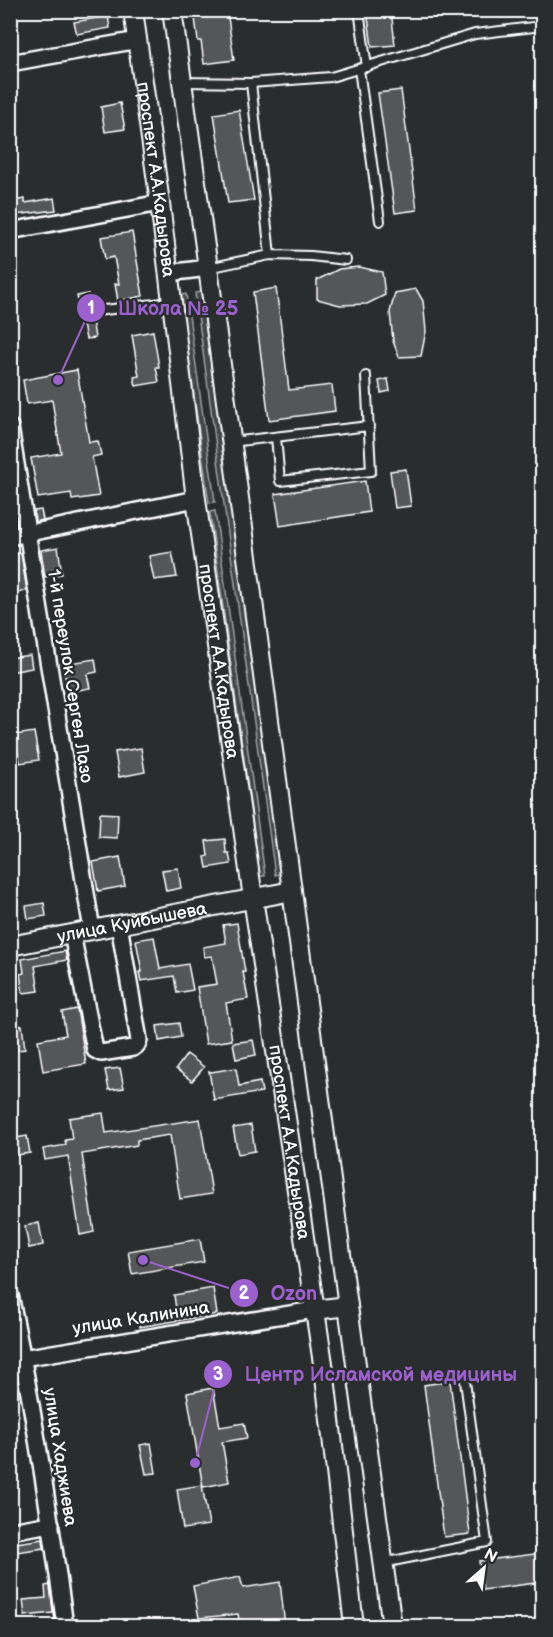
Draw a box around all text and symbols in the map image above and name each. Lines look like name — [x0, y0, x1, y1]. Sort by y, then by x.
street label: проспект А.А.Кадырова — [133, 80, 179, 279]
callout: Школа № 25 — [76, 289, 250, 327]
text: Школа № 25 — [118, 297, 239, 321]
text: 1 — [87, 298, 95, 319]
street label: проспект А.А.Кадырова — [195, 562, 244, 761]
street label: 1-й переулок Сергея Лазо — [43, 568, 97, 784]
street label: улица Куйбышева — [55, 897, 209, 947]
street label: проспект А.А.Кадырова — [265, 1043, 315, 1241]
callout: Ozon — [229, 1274, 329, 1312]
text: Ozon — [271, 1282, 317, 1306]
text: 2 — [239, 1283, 250, 1304]
street label: улица Калинина — [71, 1297, 211, 1339]
callout: Центр Исламской медицины — [203, 1355, 529, 1393]
text: Центр Исламской медицины — [245, 1363, 517, 1387]
text: 3 — [213, 1364, 223, 1385]
street label: улица Хаджиева — [39, 1386, 81, 1528]
north arrow — [454, 1538, 514, 1598]
text: N — [481, 1545, 500, 1567]

